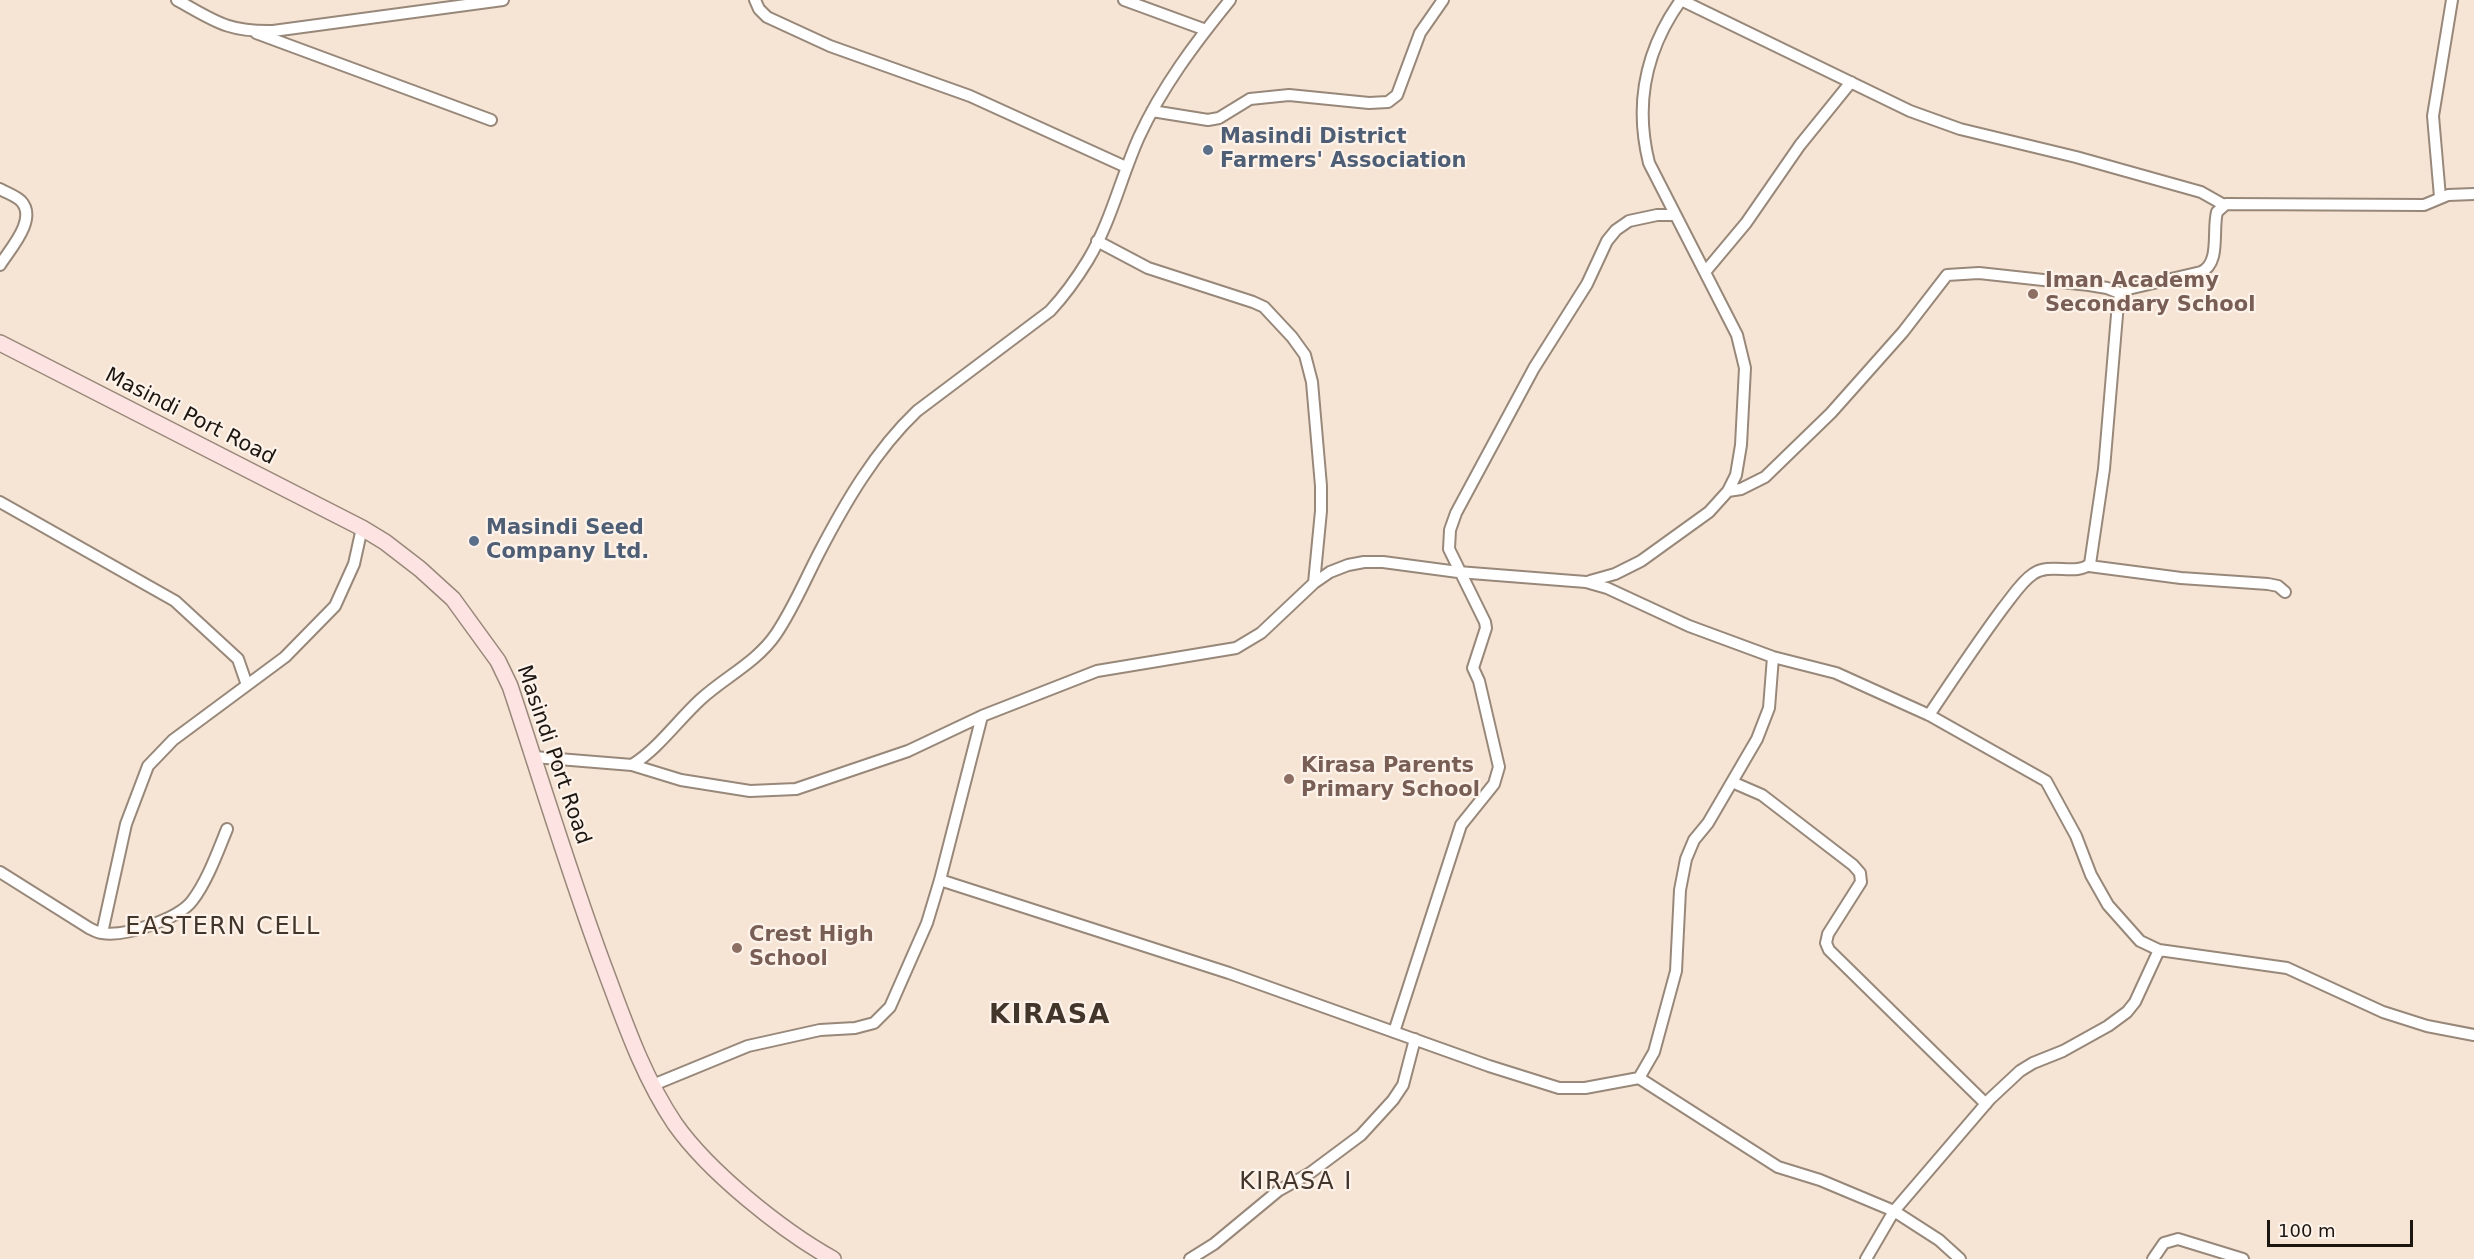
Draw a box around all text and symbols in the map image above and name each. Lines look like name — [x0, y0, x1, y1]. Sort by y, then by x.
place label: Masindi District Farmers' Association — [1220, 125, 1466, 175]
marker: Masindi District Farmers' Association — [1201, 143, 1215, 157]
place label: Iman Academy Secondary School — [2045, 269, 2255, 319]
marker: Iman Academy Secondary School — [2026, 287, 2040, 301]
street label: Masindi Port Road — [101, 363, 279, 471]
place label: Masindi Seed Company Ltd. — [486, 516, 649, 566]
marker: Masindi Seed Company Ltd. — [467, 534, 481, 548]
street label: Masindi Port Road — [510, 662, 596, 848]
place label: Kirasa Parents Primary School — [1301, 754, 1480, 804]
marker: Kirasa Parents Primary School — [1282, 772, 1296, 786]
district label: EASTERN CELL — [125, 914, 321, 942]
place label: Crest High School — [749, 923, 874, 973]
marker: Crest High School — [730, 941, 744, 955]
district label: KIRASA — [989, 1000, 1111, 1032]
district label: KIRASA I — [1239, 1169, 1353, 1197]
scale bar — [2270, 1208, 2416, 1246]
text: 100 m — [2278, 1220, 2336, 1241]

